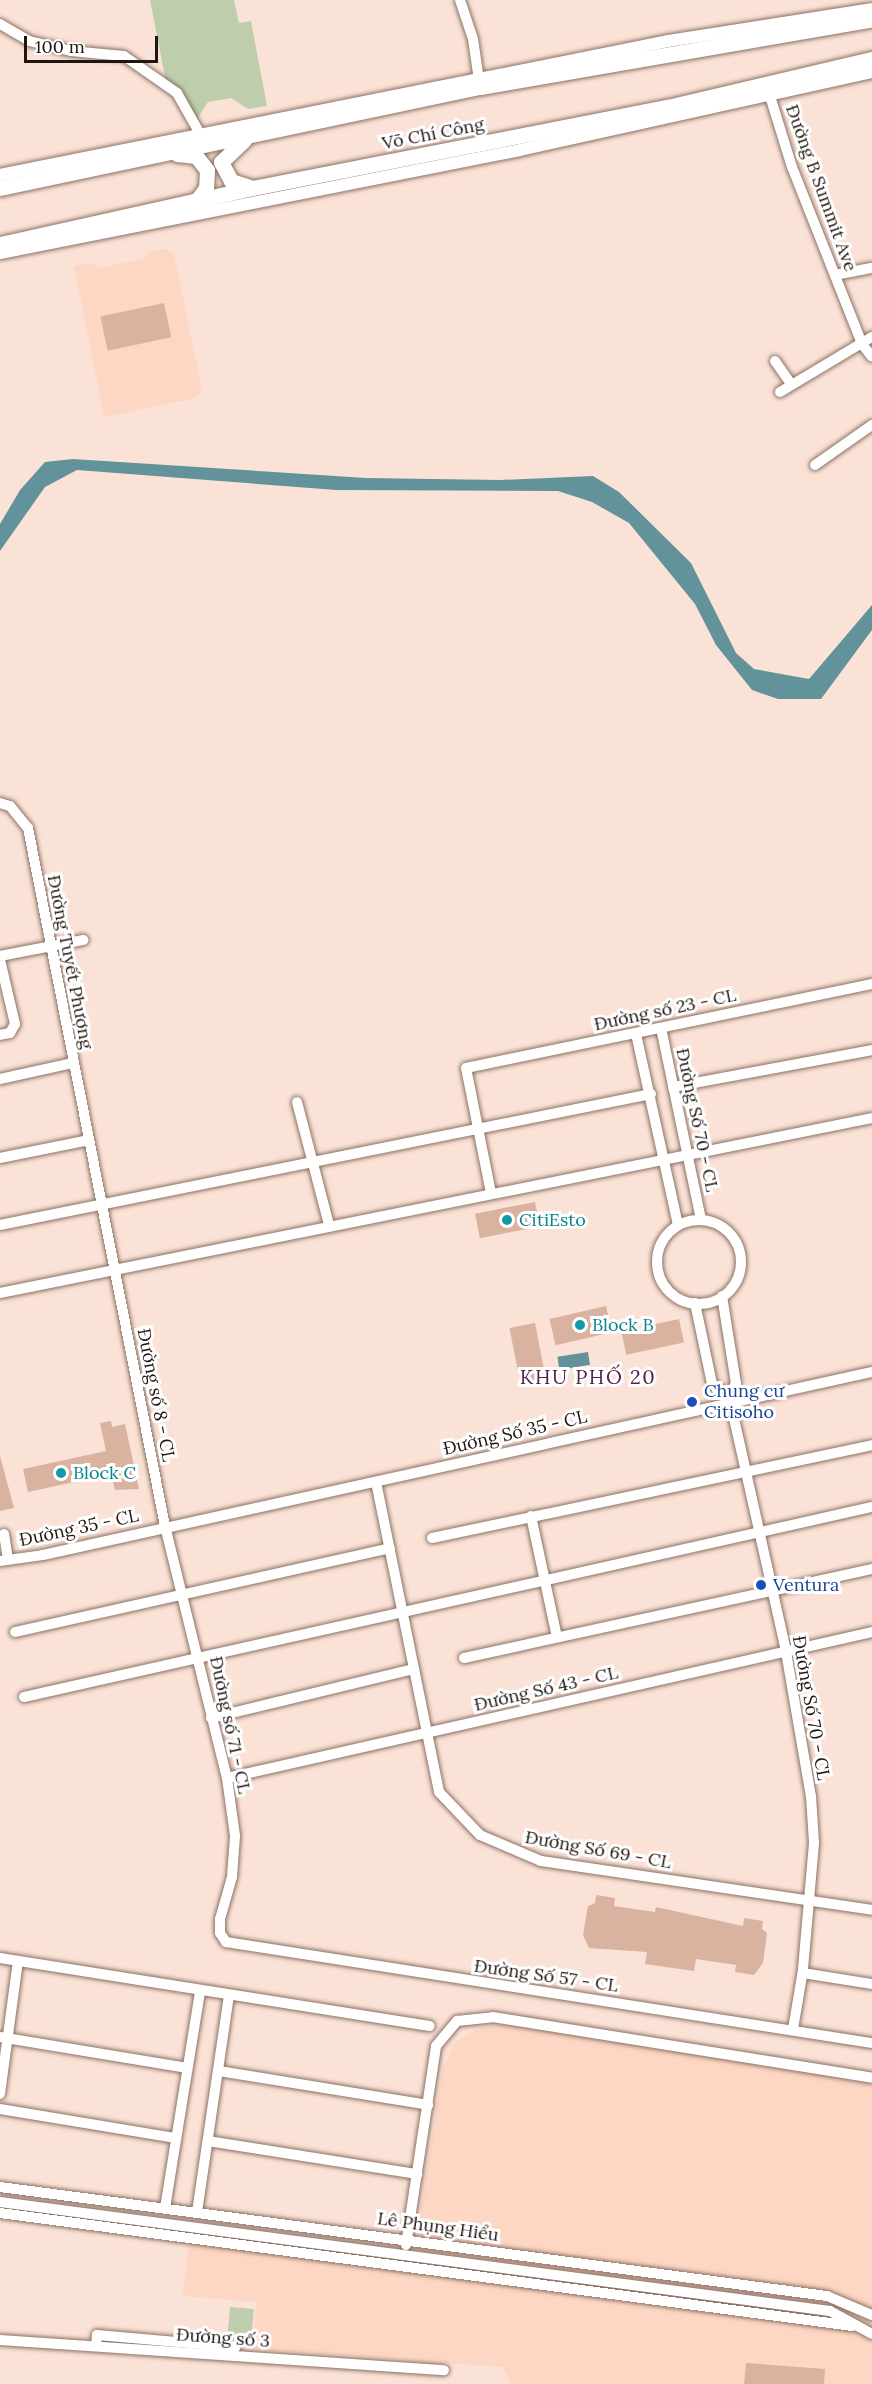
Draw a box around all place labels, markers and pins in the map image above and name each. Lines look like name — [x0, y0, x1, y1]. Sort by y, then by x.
place label: CitiEsto — [519, 1209, 586, 1231]
marker: CitiEsto — [500, 1213, 514, 1227]
place label: Block B — [592, 1314, 654, 1336]
marker: Block B — [573, 1318, 587, 1332]
place label: Chung cư Citisoho — [704, 1381, 784, 1424]
marker: Chung cư Citisoho — [685, 1395, 699, 1409]
place label: Block C — [73, 1462, 136, 1484]
marker: Block C — [54, 1466, 68, 1480]
place label: Ventura — [773, 1574, 839, 1596]
marker: Ventura — [754, 1578, 768, 1592]

